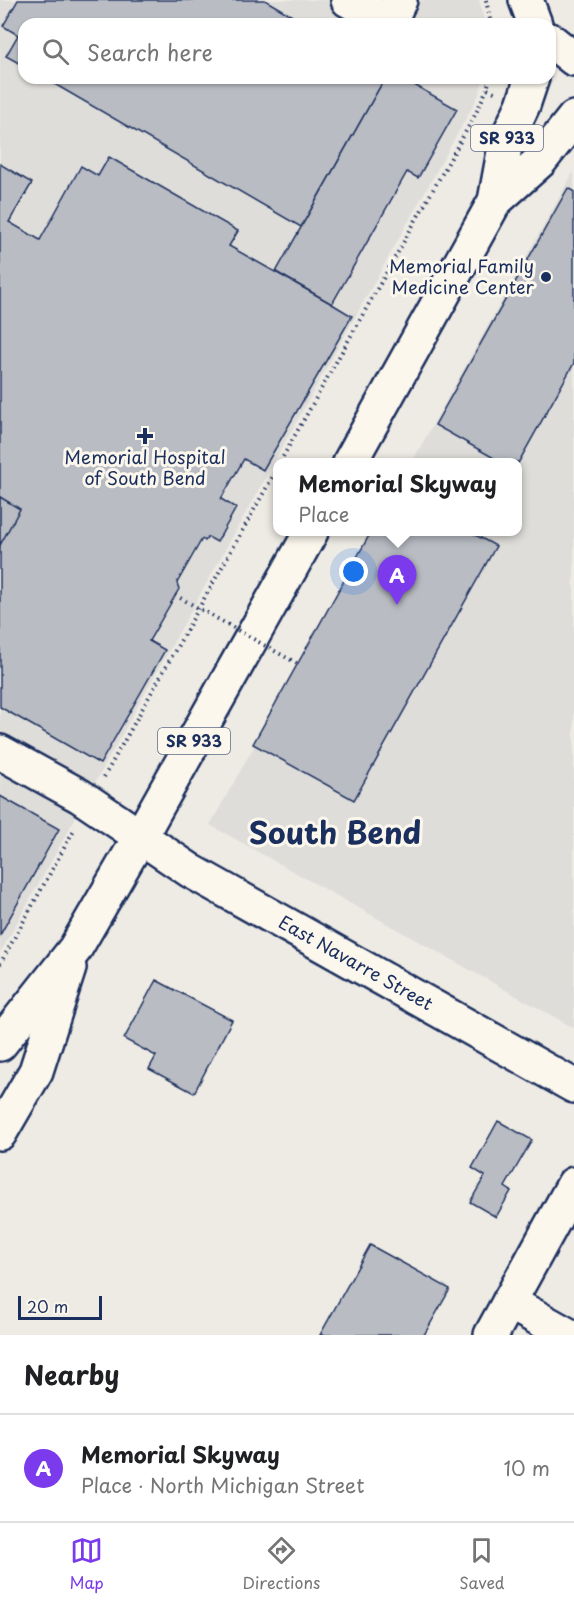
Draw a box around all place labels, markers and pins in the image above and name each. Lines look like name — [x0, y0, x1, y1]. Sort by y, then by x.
place label: Memorial Family Medicine Center — [389, 252, 535, 300]
marker: Memorial Family Medicine Center — [539, 270, 553, 284]
marker: Memorial Hospital of South Bend — [136, 427, 154, 445]
place label: Memorial Hospital of South Bend — [64, 443, 226, 491]
pin: A — [378, 556, 416, 605]

